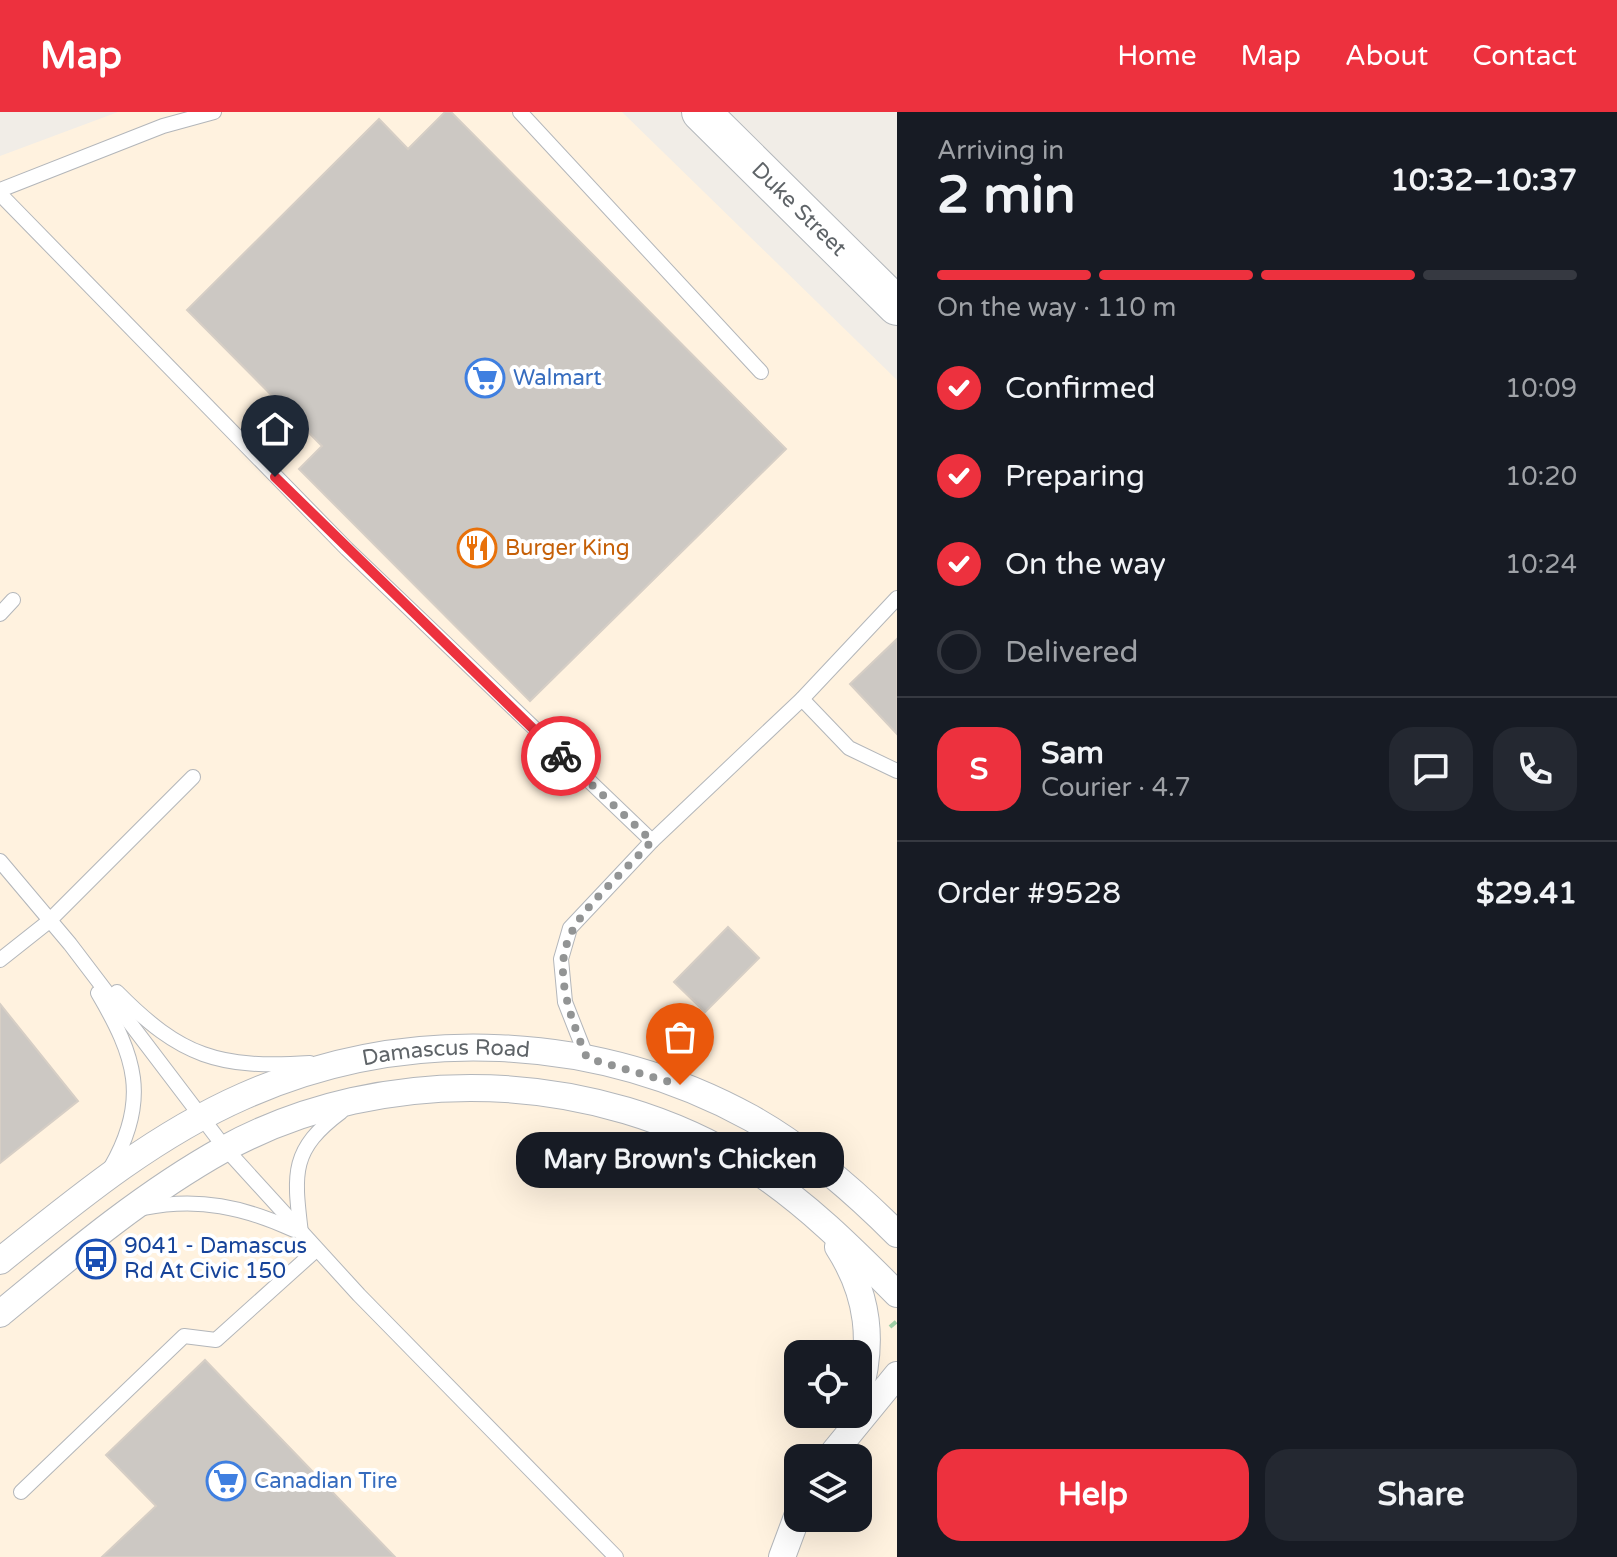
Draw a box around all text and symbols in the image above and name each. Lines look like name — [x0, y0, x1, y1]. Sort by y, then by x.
text: Map — [40, 33, 122, 79]
text: Home — [1117, 39, 1197, 73]
text: Map — [1241, 39, 1301, 73]
text: About — [1345, 39, 1428, 73]
text: Contact — [1472, 39, 1577, 73]
text: Arriving in — [937, 135, 1064, 166]
street label: Duke Street — [746, 157, 852, 261]
text: 10:32–10:37 — [1390, 162, 1577, 199]
text: 2 min — [937, 164, 1076, 227]
text: On the way · 110 m — [937, 292, 1176, 323]
supermarket icon: Walmart — [464, 357, 506, 399]
place label: Walmart — [513, 365, 602, 391]
icon: check — [937, 366, 981, 410]
text: Confirmed — [1005, 370, 1156, 407]
text: 10:09 — [1505, 373, 1577, 404]
pin — [241, 395, 309, 477]
icon: home — [253, 407, 297, 451]
icon: check — [937, 454, 981, 498]
text: Preparing — [1005, 458, 1145, 495]
text: 10:20 — [1505, 461, 1577, 492]
restaurant icon: Burger King — [456, 527, 498, 569]
place label: Burger King — [505, 535, 630, 561]
icon: check — [937, 542, 981, 586]
text: On the way — [1005, 546, 1166, 583]
text: 10:24 — [1505, 549, 1577, 580]
text: Delivered — [1005, 634, 1139, 671]
courier — [521, 716, 601, 796]
button: chat — [1389, 727, 1473, 811]
button: phone — [1493, 727, 1577, 811]
icon: bike — [539, 734, 583, 778]
text: Sam — [1041, 735, 1104, 772]
text: S — [970, 751, 988, 788]
text: Courier · 4.7 — [1041, 772, 1191, 803]
text: Order #9528 — [937, 875, 1121, 912]
text: $29.41 — [1476, 875, 1577, 912]
pin — [646, 1003, 714, 1085]
icon: bag — [658, 1015, 702, 1059]
street label: Damascus Road — [360, 1035, 531, 1071]
callout: Mary Brown's Chicken — [516, 1133, 844, 1189]
text: Mary Brown's Chicken — [543, 1144, 817, 1175]
place label: 9041 - Damascus Rd At Civic 150 — [124, 1233, 307, 1284]
bus stop icon: 9041 - Damascus Rd At Civic 150 — [75, 1238, 117, 1280]
map controls — [784, 1340, 872, 1532]
button: locate — [784, 1340, 872, 1428]
button: layers — [784, 1444, 872, 1532]
button: Help — [937, 1449, 1249, 1541]
button: Share — [1265, 1449, 1577, 1541]
supermarket icon: Canadian Tire — [205, 1460, 247, 1502]
place label: Canadian Tire — [254, 1468, 397, 1494]

